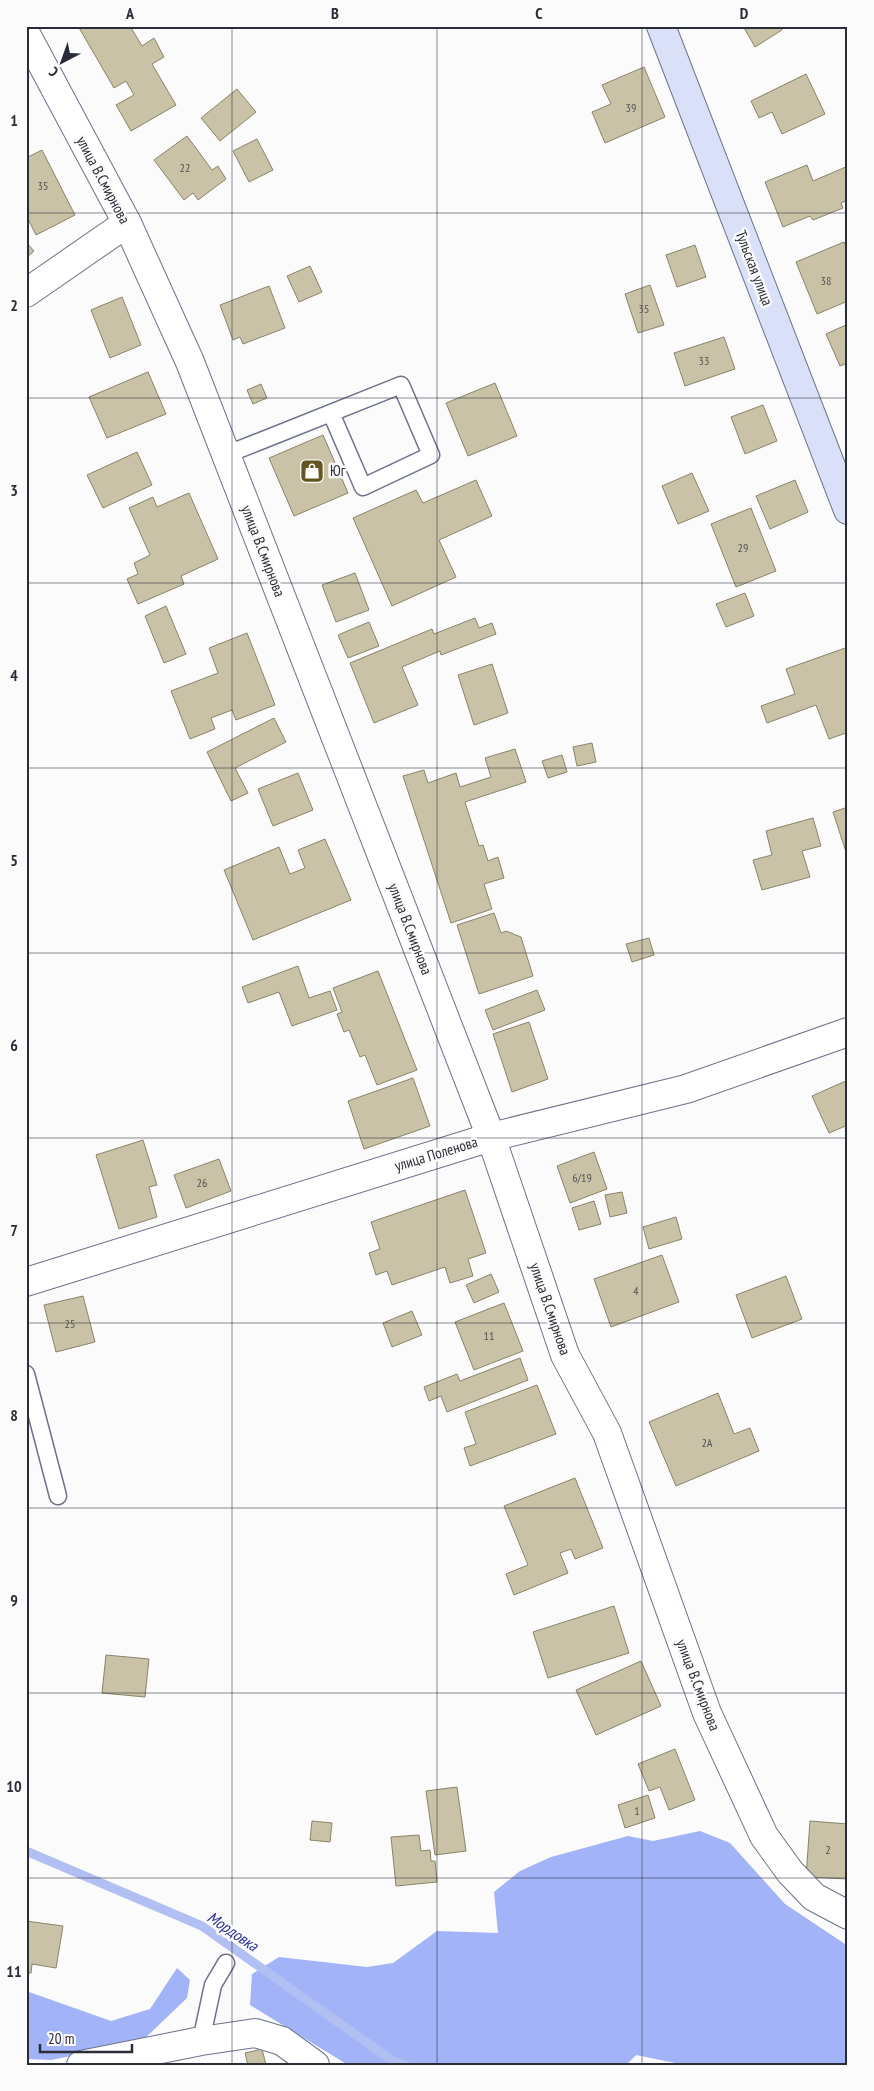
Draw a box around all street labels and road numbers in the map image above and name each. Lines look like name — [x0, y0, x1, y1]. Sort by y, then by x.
street label: улица В.Смирнова — [72, 133, 134, 227]
street label: Тульская улица — [731, 228, 778, 308]
street label: улица В.Смирнова — [237, 502, 290, 599]
street label: улица В.Смирнова — [384, 880, 437, 977]
street label: улица Поленова — [392, 1132, 480, 1175]
street label: улица В.Смирнова — [526, 1260, 575, 1358]
street label: улица В.Смирнова — [672, 1636, 725, 1733]

